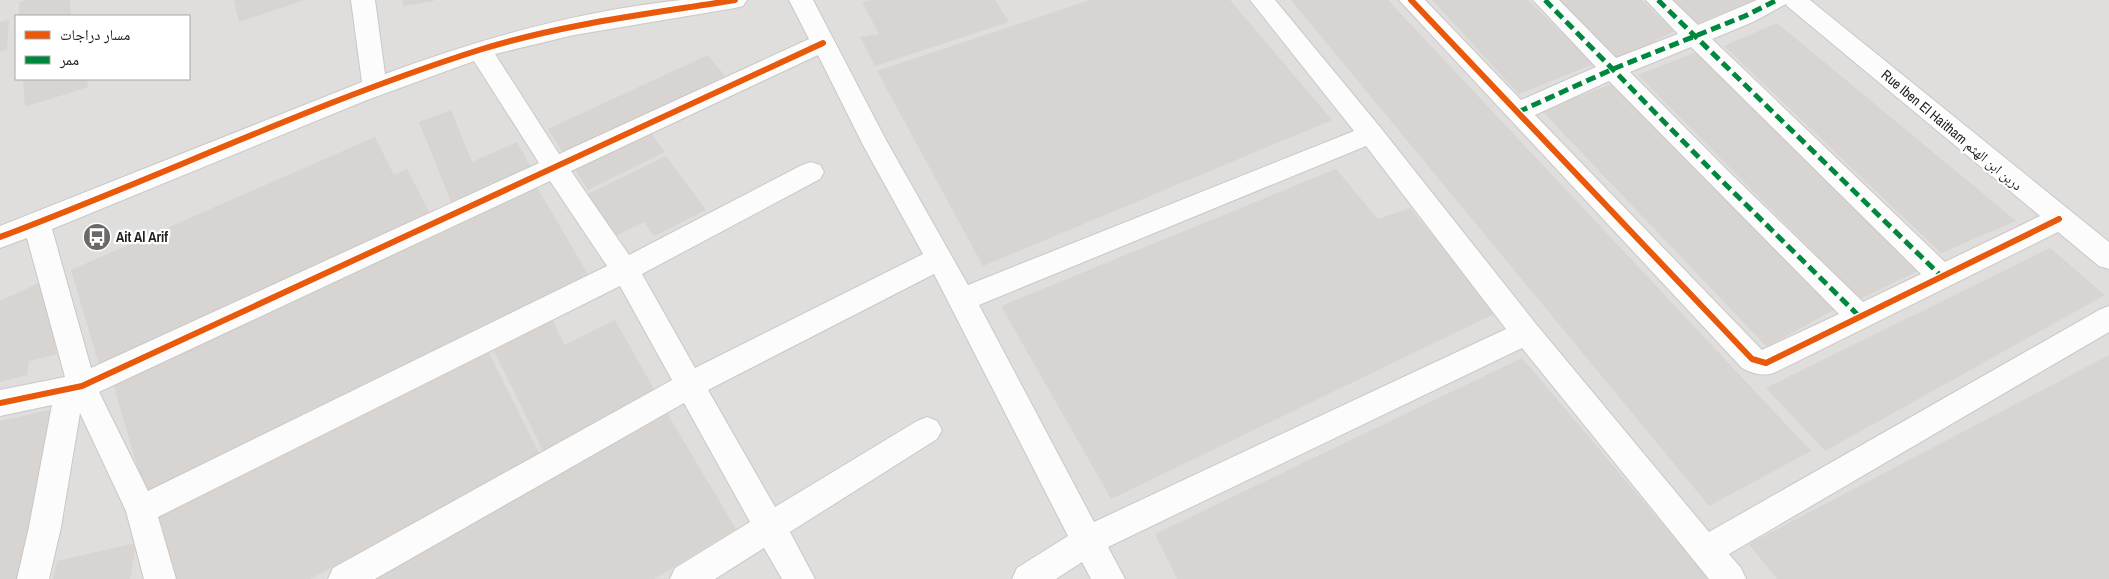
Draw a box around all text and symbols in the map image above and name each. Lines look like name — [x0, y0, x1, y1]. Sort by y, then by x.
legend — [15, 15, 190, 80]
text: مسار دراجات — [60, 24, 130, 45]
text: ممر — [59, 49, 79, 70]
street label: Rue Iben El Haitham دربن ابن الهثم — [1877, 66, 2026, 195]
bus stop icon: Ait Al Arif — [82, 222, 112, 252]
place label: Ait Al Arif — [116, 228, 168, 246]

